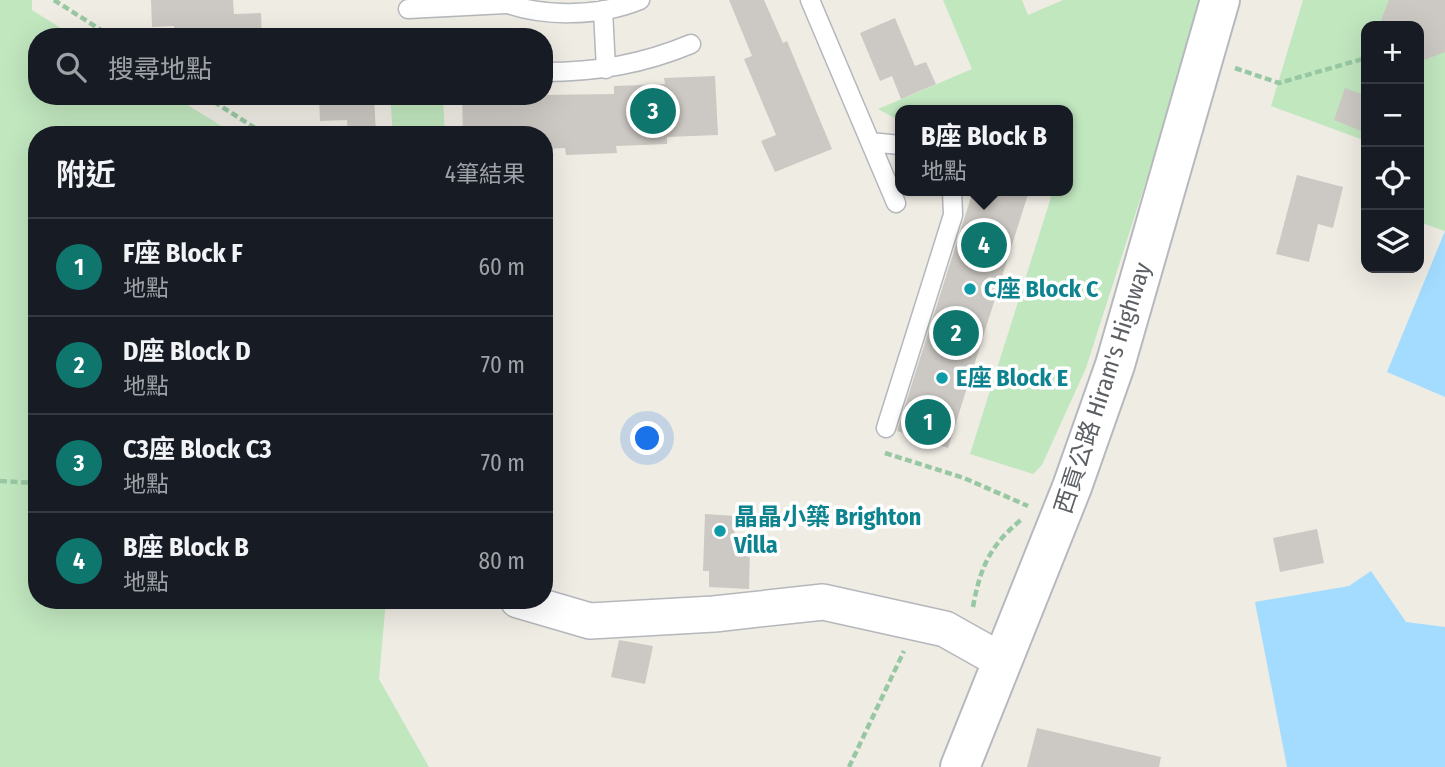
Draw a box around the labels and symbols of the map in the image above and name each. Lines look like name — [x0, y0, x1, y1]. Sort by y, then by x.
pin: 3 — [630, 85, 676, 137]
pin: 4 — [961, 219, 1007, 271]
street label: 西貢公路 Hiram's Highway — [1049, 259, 1157, 517]
place label: C座 Block C — [984, 275, 1099, 303]
marker: C座 Block C — [962, 281, 978, 297]
pin: 2 — [933, 307, 979, 359]
place label: E座 Block E — [956, 364, 1068, 392]
marker: E座 Block E — [934, 370, 950, 386]
pin: 1 — [905, 396, 951, 448]
your location — [630, 421, 664, 455]
place label: 晶晶小築 Brighton Villa — [733, 503, 921, 559]
marker: 晶晶小築 Brighton Villa — [712, 523, 728, 539]

